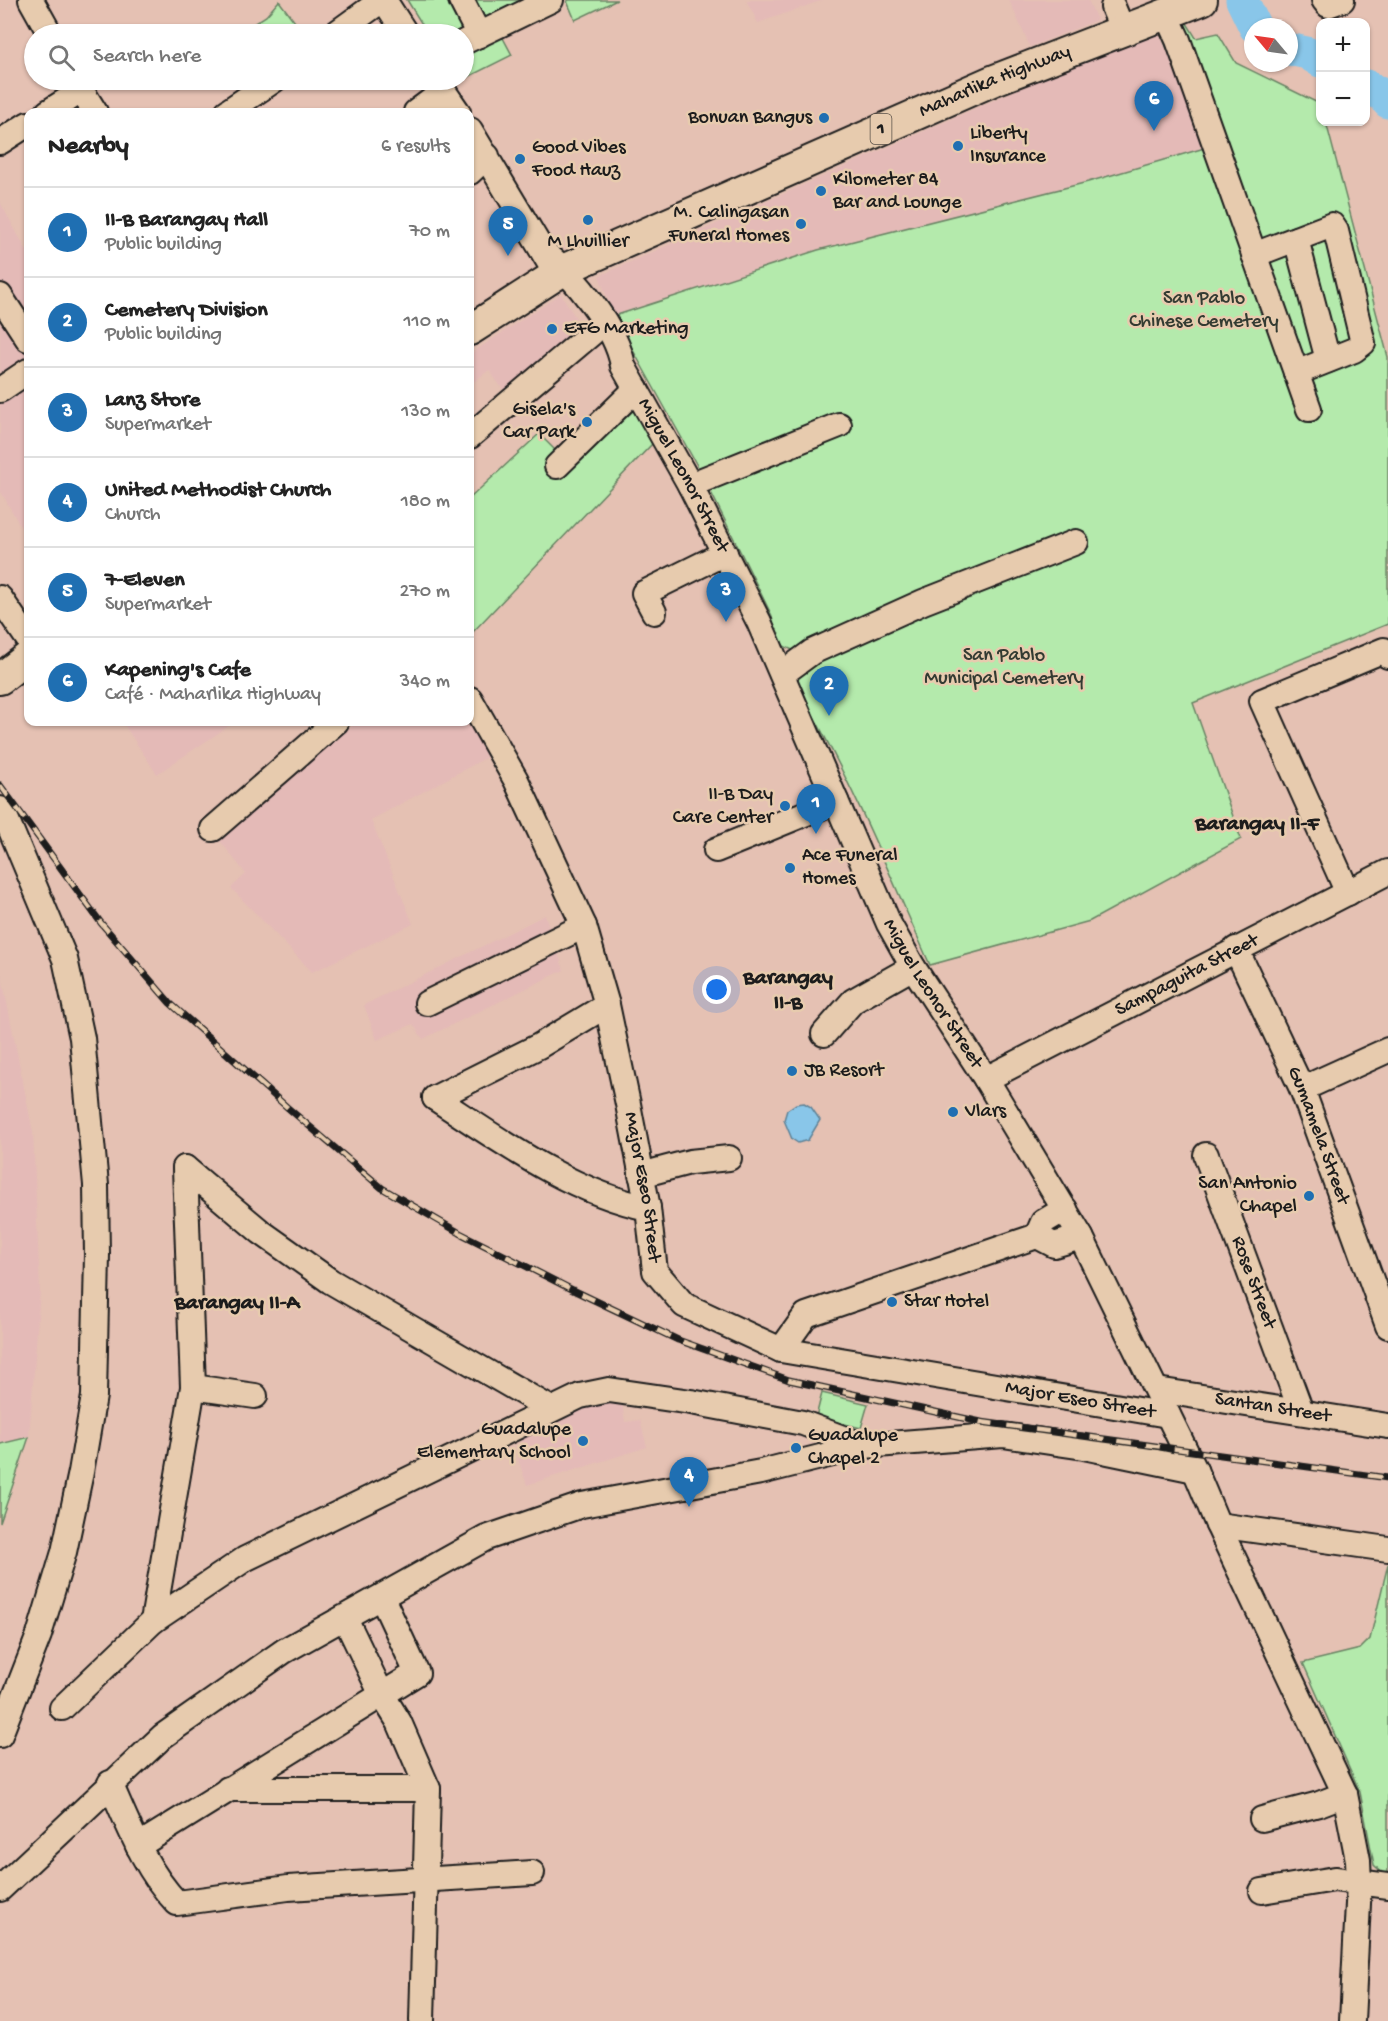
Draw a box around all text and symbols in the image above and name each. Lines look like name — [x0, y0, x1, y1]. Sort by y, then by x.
north arrow — [1244, 18, 1298, 72]
map controls — [1316, 18, 1370, 126]
button: + — [1316, 18, 1370, 72]
search box — [24, 24, 474, 90]
street label: Maharlika Highway — [916, 40, 1074, 123]
icon: search — [45, 41, 78, 74]
text: Search here — [93, 44, 201, 70]
button: − — [1316, 72, 1370, 126]
pin: 6 — [1134, 82, 1174, 131]
place label: Bonuan Bangus — [687, 107, 813, 130]
marker: Bonuan Bangus — [817, 111, 831, 125]
road number: 1 — [870, 114, 892, 144]
place label: Liberty Insurance — [970, 123, 1047, 169]
text: Nearby — [48, 132, 129, 163]
text: 6 results — [381, 136, 450, 159]
place label: Good Vibes Food Hauz — [531, 137, 626, 183]
marker: Liberty Insurance — [951, 139, 965, 153]
marker: Good Vibes Food Hauz — [513, 152, 527, 166]
place label: Kilometer 84 Bar and Lounge — [832, 169, 962, 215]
marker: Kilometer 84 Bar and Lounge — [814, 184, 828, 198]
place label: M. Calingasan Funeral Homes — [668, 202, 790, 248]
pin: 5 — [488, 206, 528, 256]
text: II-B Barangay Hall — [105, 208, 268, 234]
marker: M Lhuillier — [581, 213, 595, 227]
marker: M. Calingasan Funeral Homes — [794, 217, 808, 231]
text: 1 — [63, 221, 72, 244]
text: 70 m — [409, 221, 450, 244]
place label: M Lhuillier — [548, 231, 630, 254]
text: Public building — [105, 234, 222, 257]
park label: San Pablo Chinese Cemetery — [1129, 288, 1279, 334]
text: Cemetery Division — [105, 298, 268, 324]
text: 2 — [63, 311, 72, 334]
text: 110 m — [404, 311, 450, 334]
place label: EFG Marketing — [564, 318, 689, 341]
marker: EFG Marketing — [545, 322, 559, 336]
text: Public building — [105, 324, 222, 347]
text: Lanz Store — [105, 388, 200, 414]
street label: Miguel Leonor Street — [632, 395, 735, 558]
place label: Gisela's Car Park — [503, 399, 577, 445]
text: 3 — [62, 401, 73, 424]
text: 130 m — [401, 401, 450, 424]
text: Supermarket — [105, 414, 211, 437]
marker: Gisela's Car Park — [580, 415, 594, 429]
text: United Methodist Church — [105, 478, 331, 504]
text: 4 — [63, 491, 72, 514]
text: 180 m — [401, 491, 450, 514]
text: Church — [105, 504, 161, 527]
text: 7-Eleven — [105, 568, 185, 594]
pin: 3 — [706, 572, 746, 622]
text: 5 — [62, 581, 73, 604]
text: 270 m — [400, 581, 450, 604]
text: Supermarket — [105, 594, 211, 617]
park label: San Pablo Municipal Cemetery — [924, 645, 1084, 691]
text: Kapening's Cafe — [105, 658, 251, 684]
pin: 2 — [810, 666, 848, 716]
text: 6 — [62, 671, 73, 694]
text: 340 m — [400, 671, 450, 694]
text: Café · Maharlika Highway — [105, 684, 321, 707]
place label: II-B Day Care Center — [673, 784, 775, 830]
pin: 1 — [796, 784, 836, 834]
marker: II-B Day Care Center — [778, 799, 792, 813]
district label: Barangay II-F — [1194, 812, 1320, 838]
place label: Ace Funeral Homes — [802, 845, 898, 891]
marker: Ace Funeral Homes — [783, 861, 797, 875]
street label: Miguel Leonor Street — [877, 915, 989, 1074]
street label: Sampaguita Street — [1111, 928, 1264, 1022]
district label: Barangay II-B — [742, 966, 833, 1017]
your location — [702, 975, 731, 1004]
place label: JB Resort — [804, 1060, 885, 1083]
street label: Gumamela Street — [1282, 1063, 1355, 1209]
marker: JB Resort — [785, 1064, 799, 1078]
place label: Vlars — [964, 1101, 1007, 1124]
marker: Vlars — [946, 1105, 960, 1119]
street label: Major Eseo Street — [618, 1110, 666, 1265]
place label: San Antonio Chapel — [1198, 1173, 1297, 1219]
marker: San Antonio Chapel — [1302, 1189, 1316, 1203]
street label: Rose Street — [1226, 1233, 1282, 1334]
district label: Barangay II-A — [173, 1291, 302, 1317]
place label: Star Hotel — [904, 1291, 989, 1314]
marker: Star Hotel — [885, 1295, 899, 1309]
street label: Major Eseo Street — [1003, 1376, 1159, 1424]
street label: Santan Street — [1213, 1388, 1334, 1429]
place label: Guadalupe Elementary School — [417, 1419, 572, 1465]
place label: Guadalupe Chapel 2 — [808, 1425, 899, 1471]
marker: Guadalupe Elementary School — [576, 1434, 590, 1448]
marker: Guadalupe Chapel 2 — [789, 1441, 803, 1455]
pin: 4 — [670, 1458, 708, 1507]

